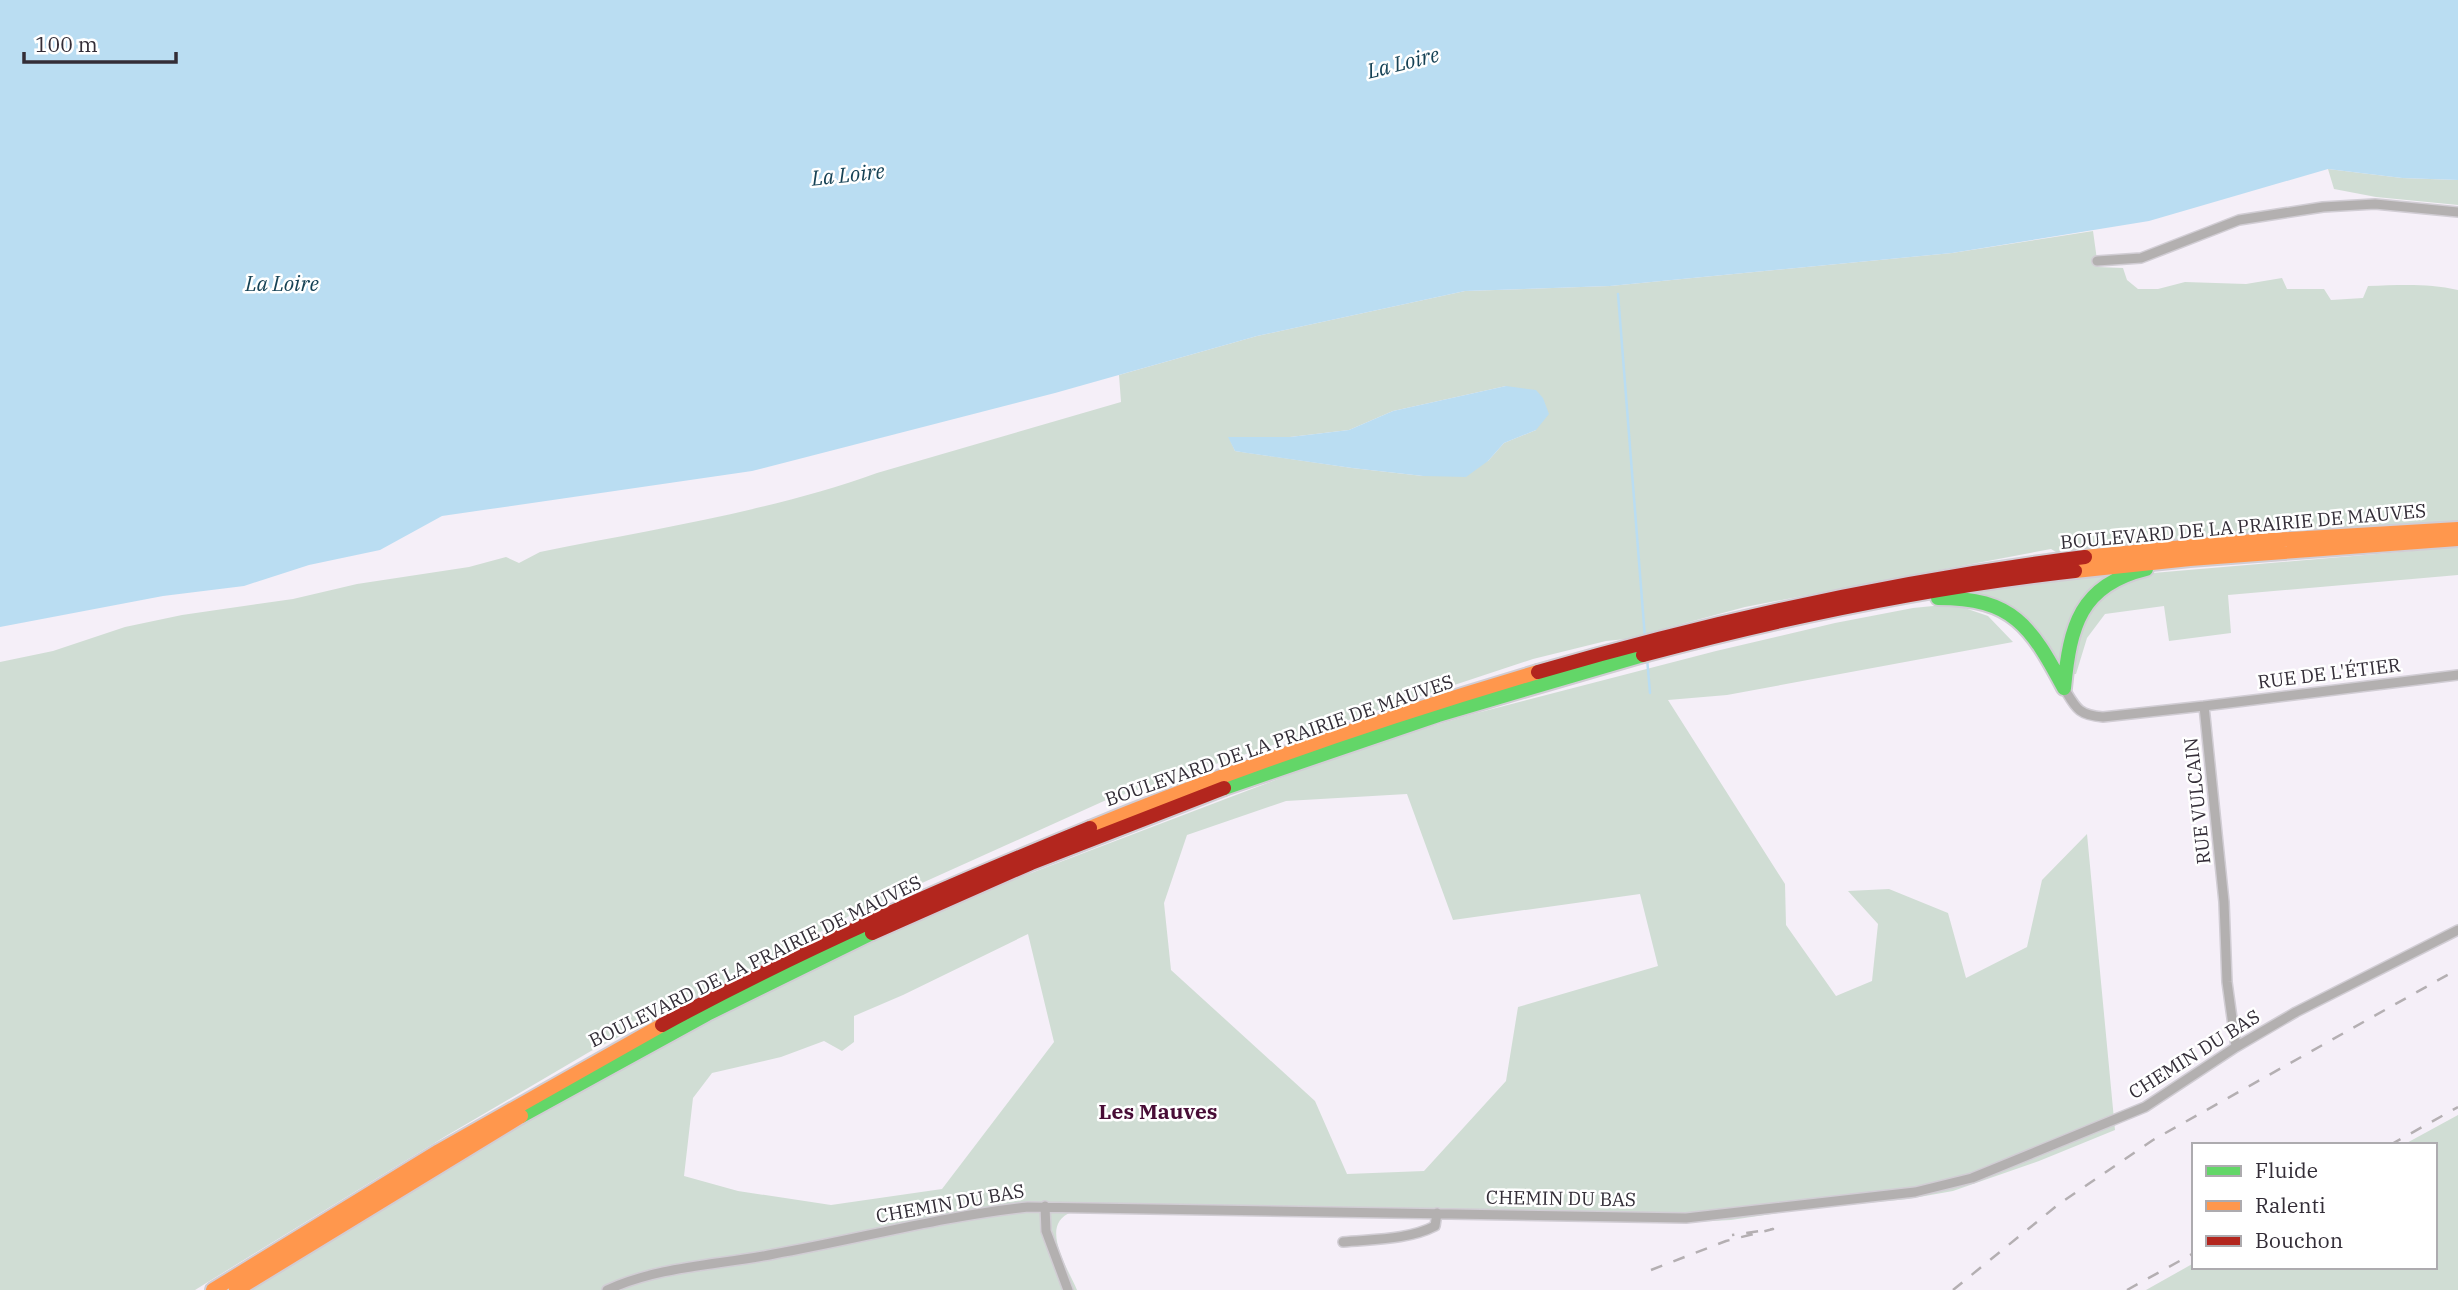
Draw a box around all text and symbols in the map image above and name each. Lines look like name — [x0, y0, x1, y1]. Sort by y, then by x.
scale bar — [24, 21, 177, 65]
text: 100 m — [35, 30, 98, 58]
water label: La Loire — [1363, 39, 1443, 85]
water label: La Loire — [809, 156, 887, 192]
water label: La Loire — [244, 269, 319, 297]
street label: BOULEVARD DE LA PRAIRIE DE MAUVES — [2059, 498, 2427, 554]
street label: RUE DE L'ÉTIER — [2256, 652, 2402, 694]
street label: BOULEVARD DE LA PRAIRIE DE MAUVES — [1101, 669, 1457, 811]
street label: RUE VULCAIN — [2178, 737, 2216, 865]
street label: BOULEVARD DE LA PRAIRIE DE MAUVES — [585, 870, 925, 1052]
street label: CHEMIN DU BAS — [2124, 1004, 2264, 1104]
district label: Les Mauves — [1099, 1097, 1217, 1125]
legend — [2192, 1143, 2437, 1269]
text: Fluide — [2255, 1156, 2318, 1184]
street label: CHEMIN DU BAS — [874, 1178, 1026, 1228]
street label: CHEMIN DU BAS — [1486, 1185, 1636, 1211]
text: Ralenti — [2255, 1191, 2326, 1219]
text: Bouchon — [2255, 1226, 2343, 1254]

